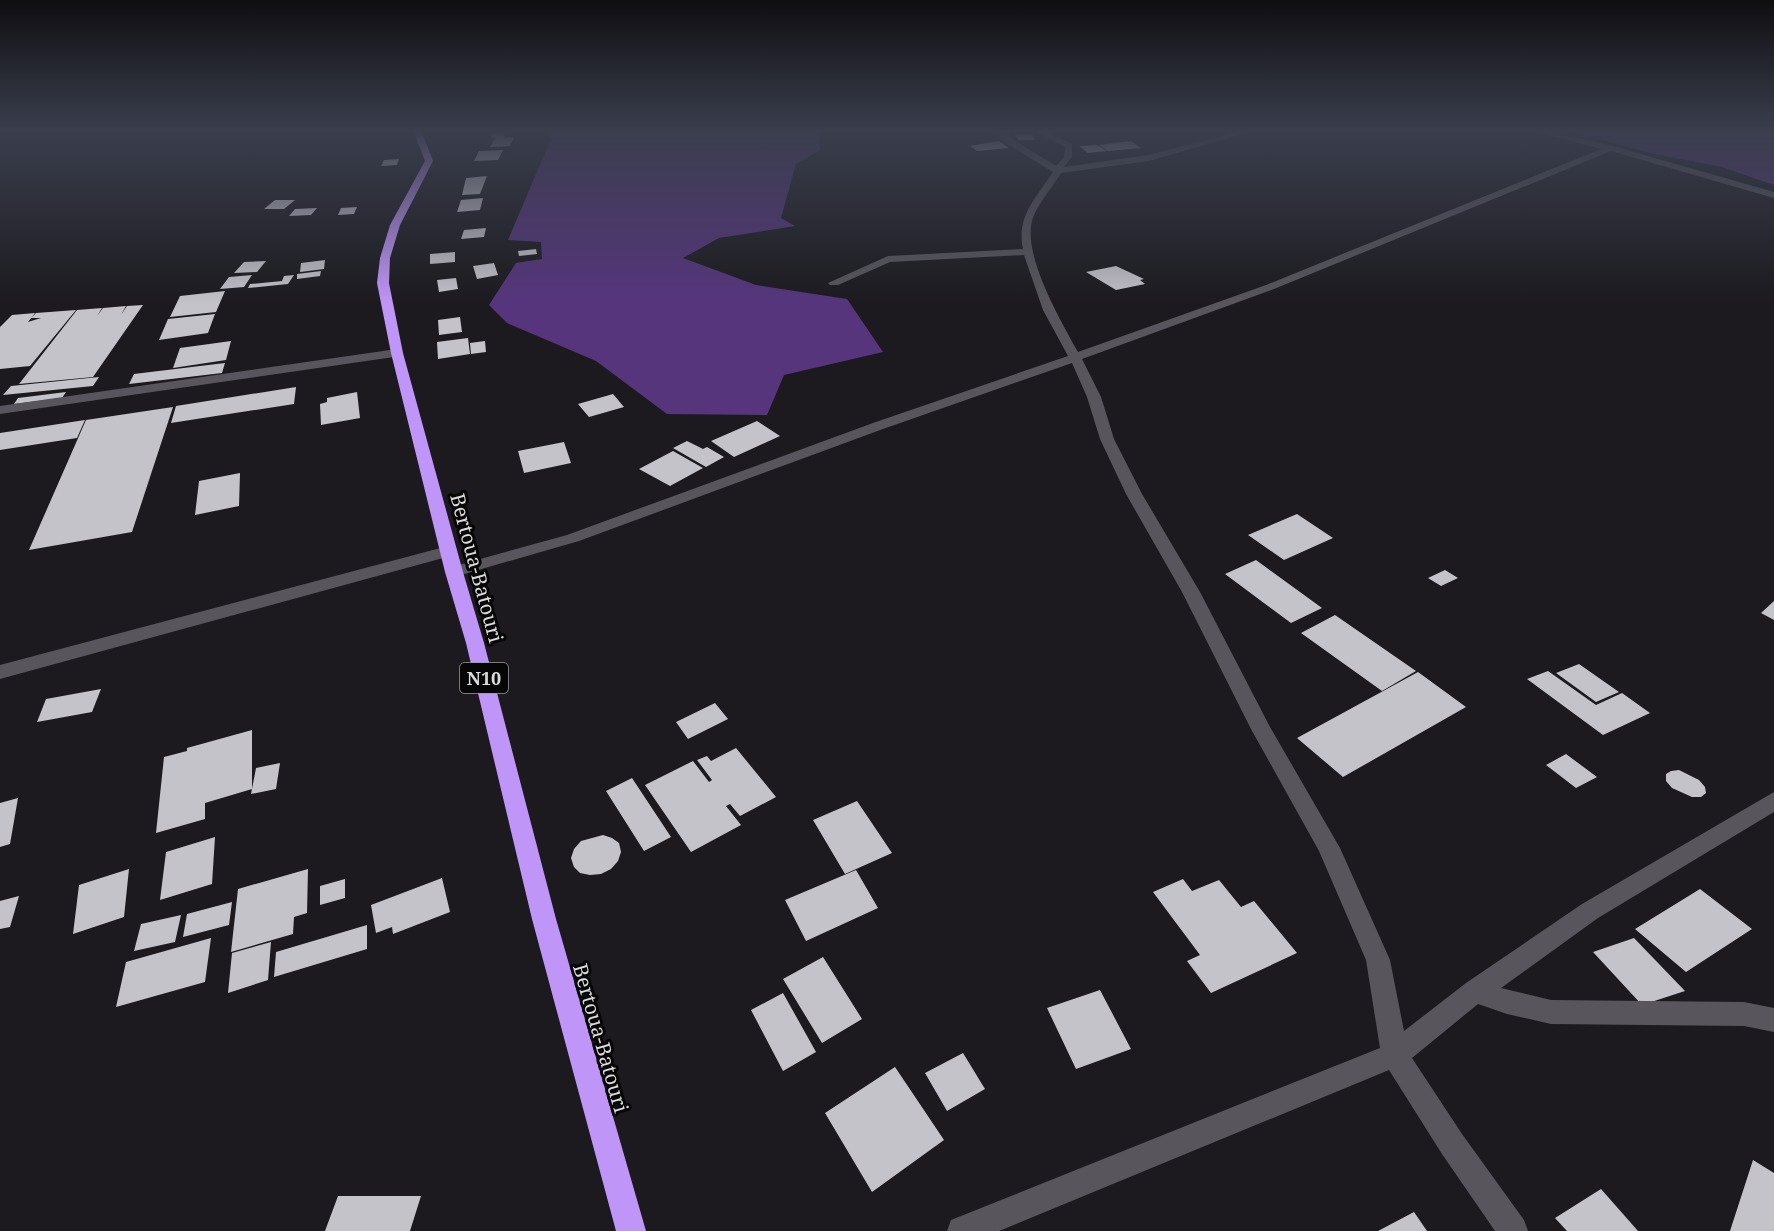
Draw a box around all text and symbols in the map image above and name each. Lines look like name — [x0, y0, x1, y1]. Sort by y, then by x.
street label: Bertoua-Batouri — [444, 490, 510, 646]
road number: N10 — [460, 663, 508, 693]
street label: Bertoua-Batouri — [567, 961, 635, 1116]

